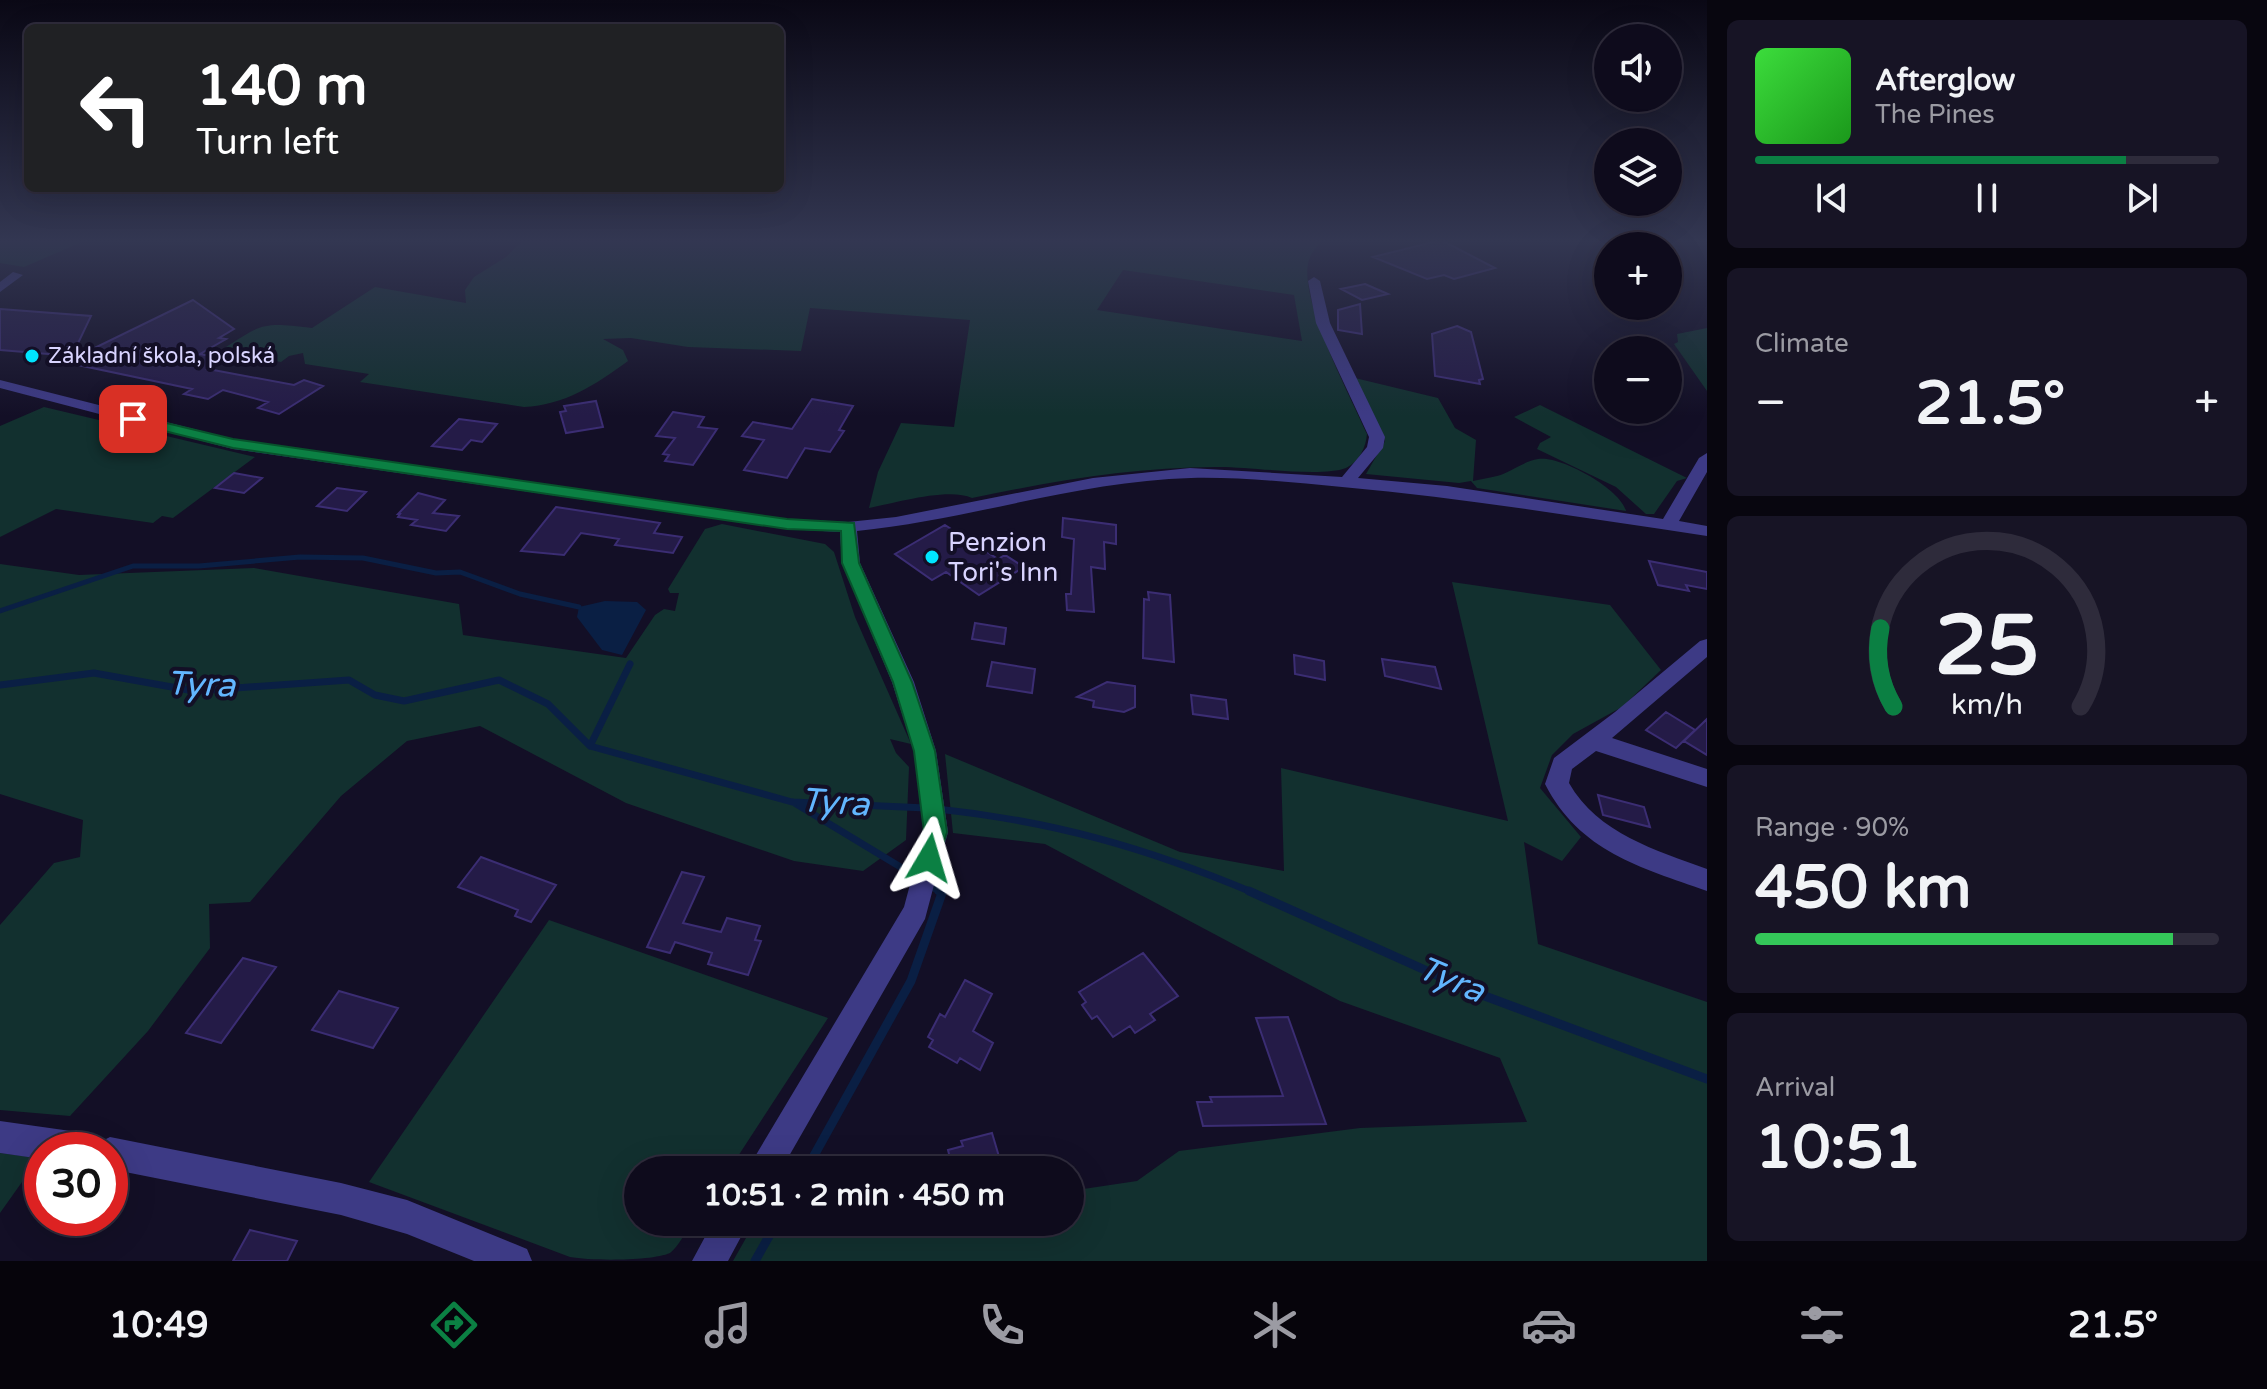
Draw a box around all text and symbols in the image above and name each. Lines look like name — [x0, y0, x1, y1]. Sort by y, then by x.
map controls — [1594, 24, 1682, 424]
button: sound — [1594, 24, 1682, 112]
text: 140 m — [196, 53, 367, 120]
icon: left — [64, 56, 168, 160]
text: Afterglow — [1875, 62, 2015, 99]
text: The Pines — [1875, 99, 1995, 130]
text: Turn left — [196, 121, 339, 164]
button: layers — [1594, 128, 1682, 216]
icon: previous — [1810, 176, 1854, 220]
icon: pause — [1965, 176, 2009, 220]
icon: next — [2120, 176, 2164, 220]
button: + — [1594, 232, 1682, 320]
text: Climate — [1755, 328, 1849, 359]
button: − — [1594, 336, 1682, 424]
place label: Základní škola, polská — [48, 343, 275, 369]
marker: Základní škola, polská — [23, 347, 41, 365]
text: 21.5° — [1915, 368, 2065, 440]
text: − — [1755, 377, 1786, 430]
text: + — [2194, 377, 2219, 430]
pin — [99, 385, 167, 453]
icon: arrive — [111, 397, 155, 441]
place label: Penzion Tori's Inn — [948, 527, 1058, 588]
marker: Penzion Tori's Inn — [923, 548, 941, 566]
text: 25 — [1935, 596, 2039, 696]
water label: Tyra — [166, 663, 237, 707]
text: km/h — [1951, 688, 2023, 722]
water label: Tyra — [799, 780, 872, 826]
text: Range · 90% — [1755, 812, 1909, 843]
position arrow — [887, 816, 971, 900]
text: 450 km — [1755, 852, 1971, 924]
water label: Tyra — [1411, 948, 1491, 1013]
text: Arrival — [1755, 1072, 1835, 1103]
text: 10:51 — [1755, 1112, 1921, 1184]
speed limit sign: 30 — [24, 1132, 128, 1236]
text: 10:51 · 2 min · 450 m — [703, 1177, 1005, 1214]
icon: directions — [426, 1297, 482, 1353]
icon: music — [700, 1297, 756, 1353]
icon: phone — [974, 1297, 1030, 1353]
icon: climate — [1247, 1297, 1303, 1353]
icon: car — [1521, 1297, 1577, 1353]
icon: filters — [1794, 1297, 1850, 1353]
text: 10:49 — [109, 1304, 209, 1347]
text: 21.5° — [2068, 1304, 2158, 1347]

